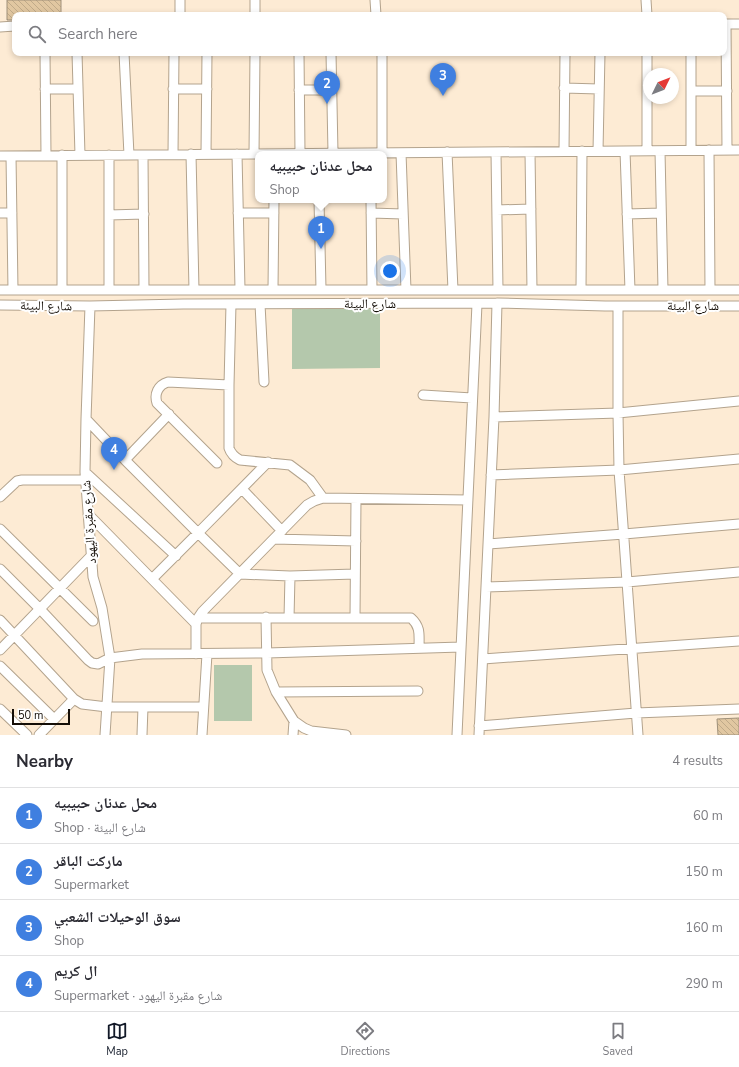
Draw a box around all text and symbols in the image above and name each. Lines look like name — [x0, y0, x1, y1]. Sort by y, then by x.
search box — [12, 12, 727, 56]
icon: search — [26, 23, 48, 45]
text: Search here — [58, 24, 138, 44]
pin: 3 — [430, 63, 456, 96]
north arrow — [643, 68, 679, 104]
pin: 2 — [314, 71, 340, 104]
popup — [255, 151, 387, 203]
text: محل عدنان حبيبيه — [269, 156, 373, 176]
text: Shop — [269, 181, 300, 199]
pin: 1 — [308, 216, 334, 249]
your location — [380, 261, 400, 281]
street label: شارع البيئة — [344, 295, 396, 313]
street label: شارع البيئة — [20, 297, 72, 315]
street label: شارع البيئة — [667, 297, 719, 315]
pin: 4 — [101, 437, 127, 470]
street label: شارع مقبرة اليهود — [77, 480, 101, 564]
scale bar — [12, 707, 70, 726]
text: 50 m — [18, 708, 43, 723]
text: Nearby — [16, 750, 73, 773]
text: 4 results — [672, 752, 723, 770]
text: محل عدنان حبيبيه — [54, 793, 157, 813]
text: 1 — [25, 807, 33, 825]
text: 60 m — [693, 807, 723, 825]
text: Shop · شارع البيئة — [54, 819, 146, 837]
text: ماركت الباقر — [54, 851, 123, 871]
text: 2 — [25, 863, 33, 881]
text: 150 m — [685, 863, 723, 881]
text: Supermarket — [54, 876, 129, 894]
text: سوق الوحيلات الشعبي — [54, 907, 181, 927]
text: 3 — [25, 919, 33, 937]
text: 160 m — [685, 919, 723, 937]
text: Shop — [54, 932, 84, 950]
text: ال كريم — [54, 961, 98, 981]
text: 4 — [25, 975, 33, 993]
text: 290 m — [685, 975, 723, 993]
text: Supermarket · شارع مقبرة اليهود — [54, 987, 222, 1005]
tab: Map — [106, 1020, 128, 1059]
tab: Directions — [340, 1020, 390, 1059]
tab: Saved — [602, 1020, 633, 1059]

